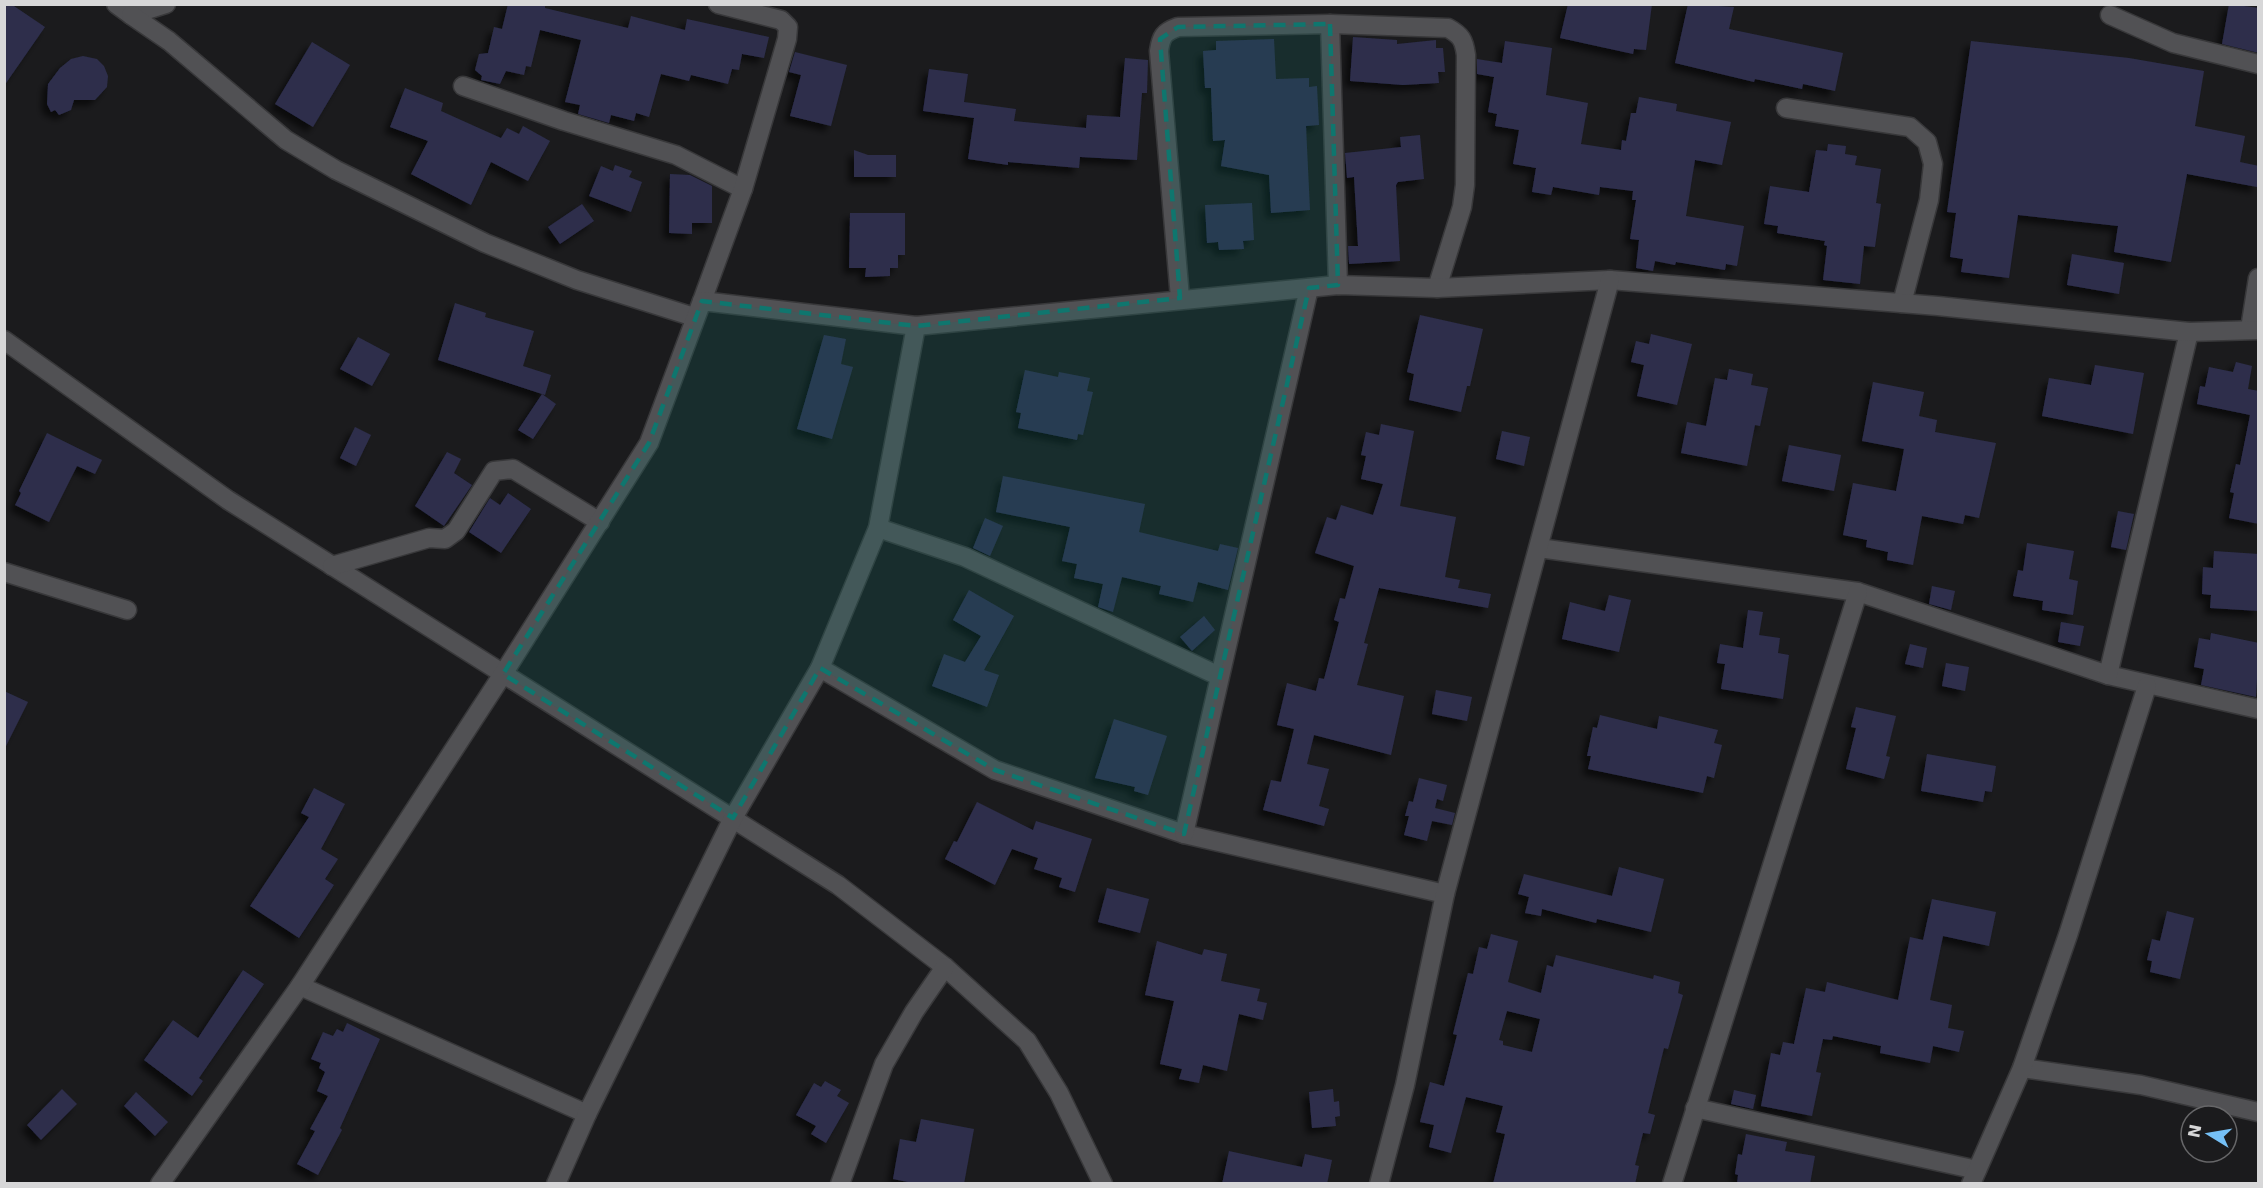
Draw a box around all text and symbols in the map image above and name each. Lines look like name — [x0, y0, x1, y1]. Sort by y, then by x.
north arrow — [2179, 1104, 2239, 1164]
text: N — [2184, 1123, 2205, 1140]

